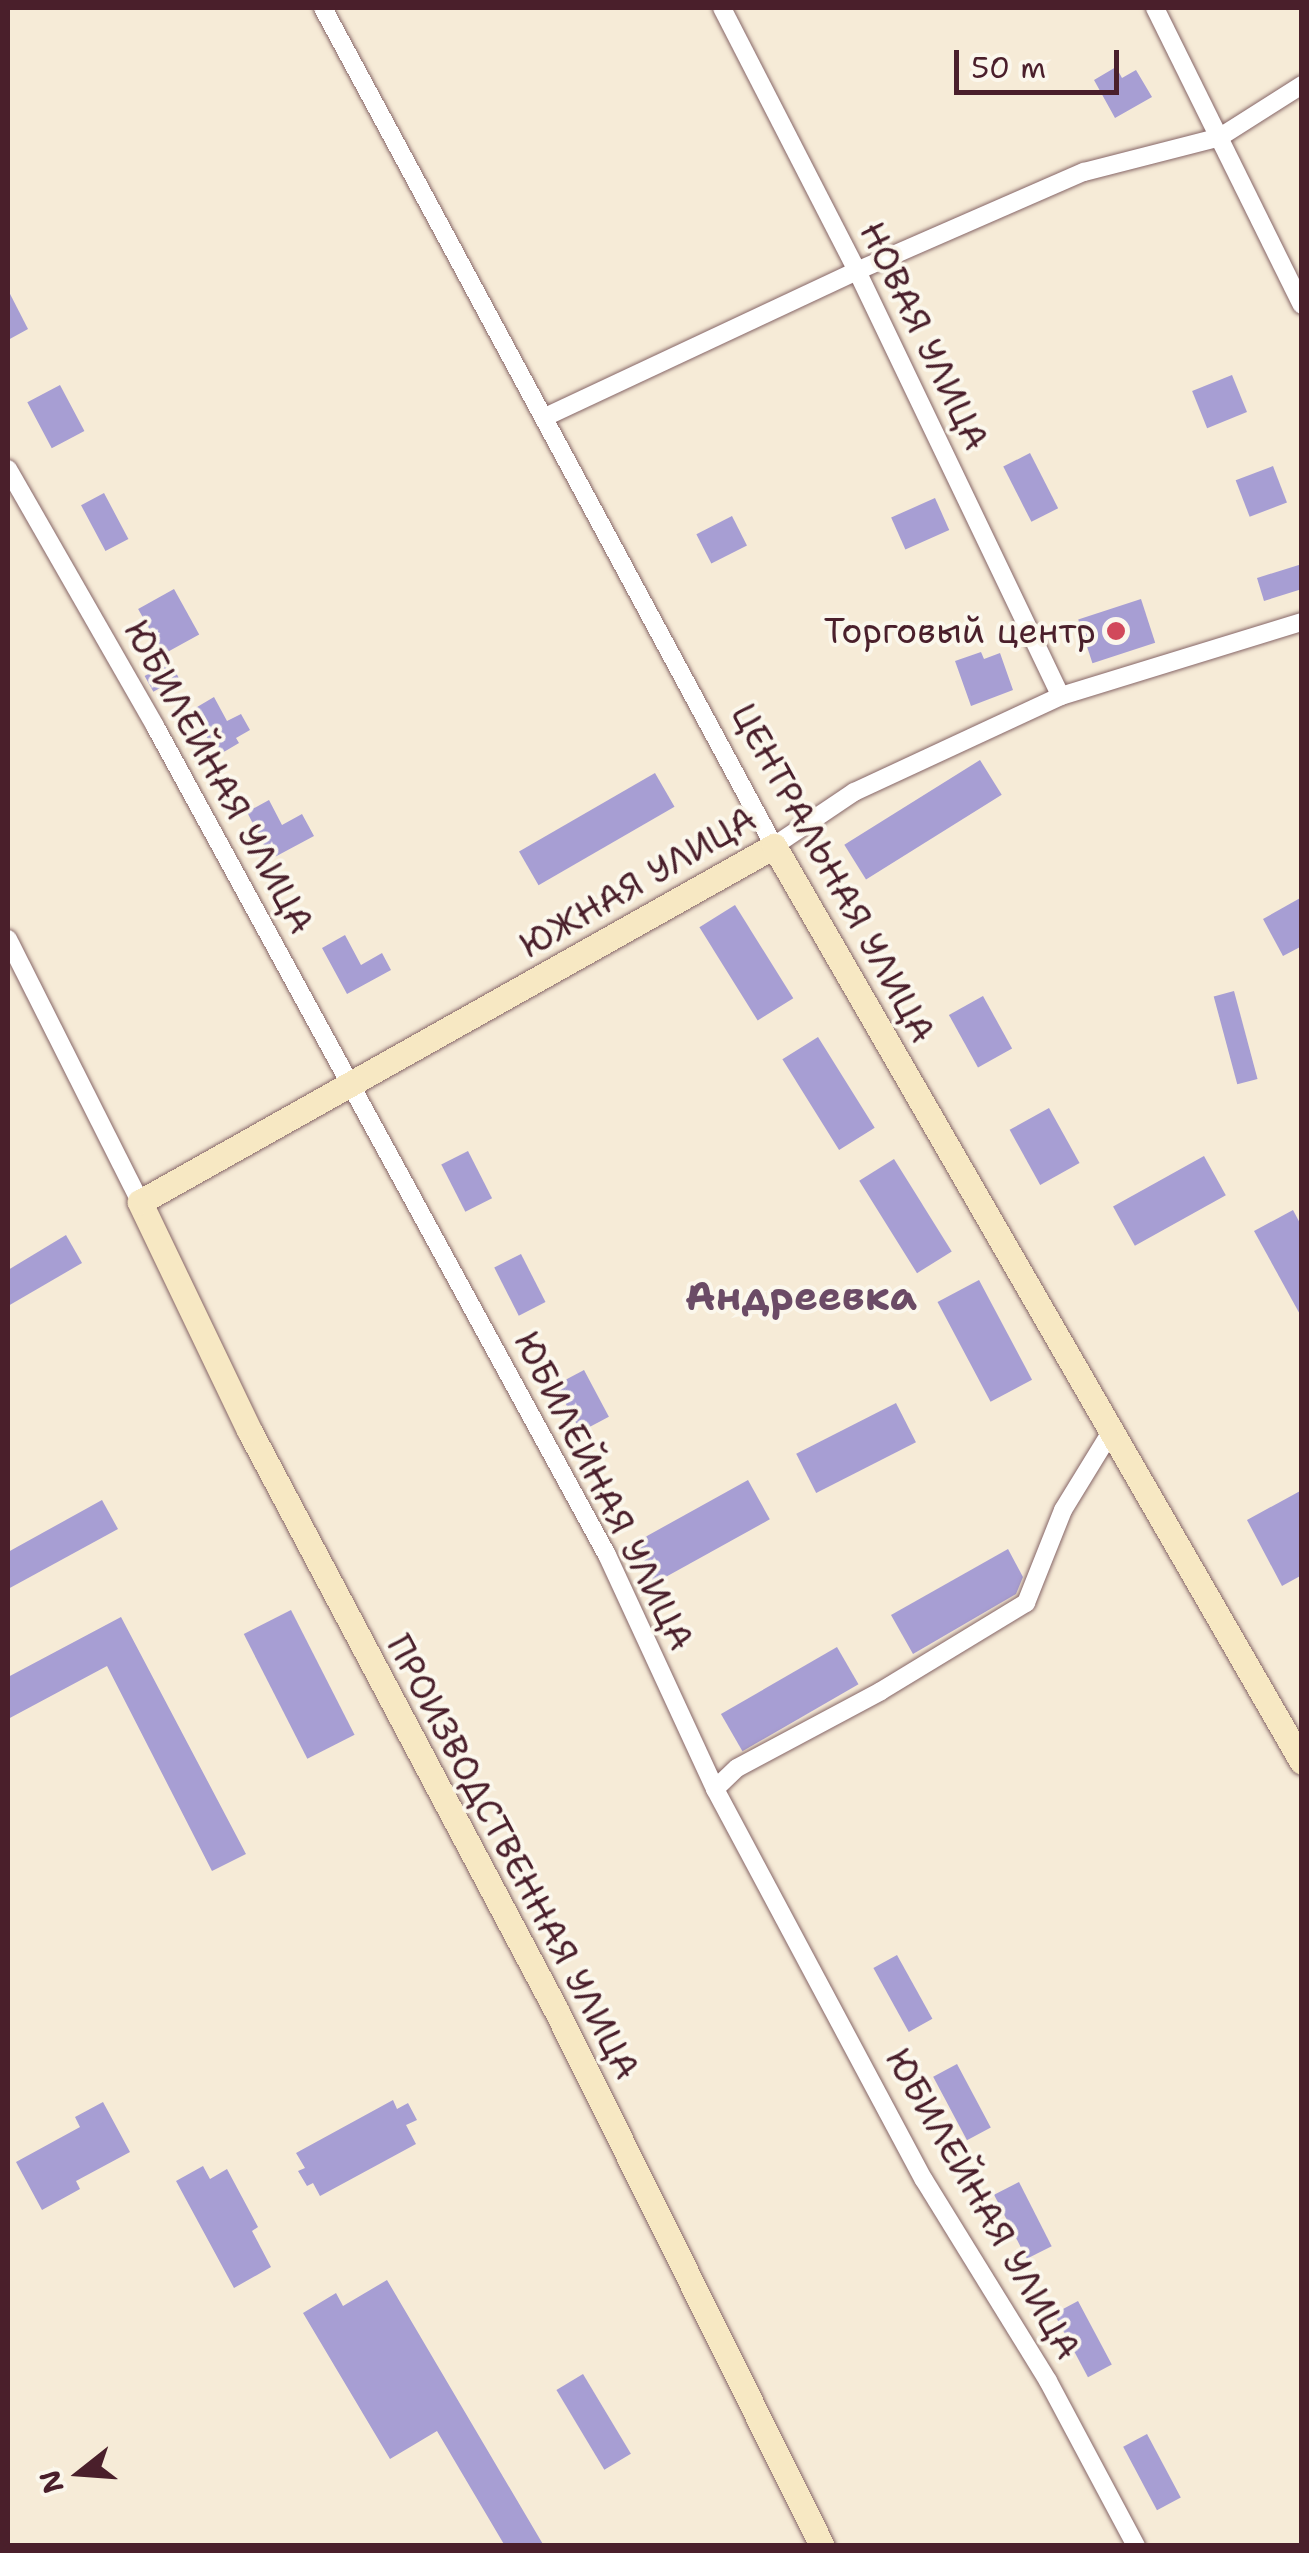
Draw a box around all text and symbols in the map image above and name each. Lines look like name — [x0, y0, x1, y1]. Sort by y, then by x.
scale bar — [959, 30, 1124, 92]
text: 50 m — [971, 47, 1046, 88]
street label: НОВАЯ УЛИЦА — [851, 215, 997, 457]
place label: Торговый центр — [824, 610, 1096, 652]
street label: ЮБИЛЕЙНАЯ УЛИЦА — [115, 613, 323, 941]
marker: Торговый центр — [1105, 620, 1127, 642]
street label: ЦЕНТРАЛЬНАЯ УЛИЦА — [722, 696, 944, 1050]
street label: ЮЖНАЯ УЛИЦА — [512, 797, 764, 967]
district label: Андреевка — [685, 1272, 917, 1320]
street label: ЮБИЛЕЙНАЯ УЛИЦА — [505, 1325, 703, 1657]
street label: ПРОИЗВОДСТВЕННАЯ УЛИЦА — [378, 1627, 648, 2087]
street label: ЮБИЛЕЙНАЯ УЛИЦА — [877, 2041, 1089, 2367]
north arrow — [30, 2423, 130, 2523]
text: N — [30, 2466, 73, 2498]

